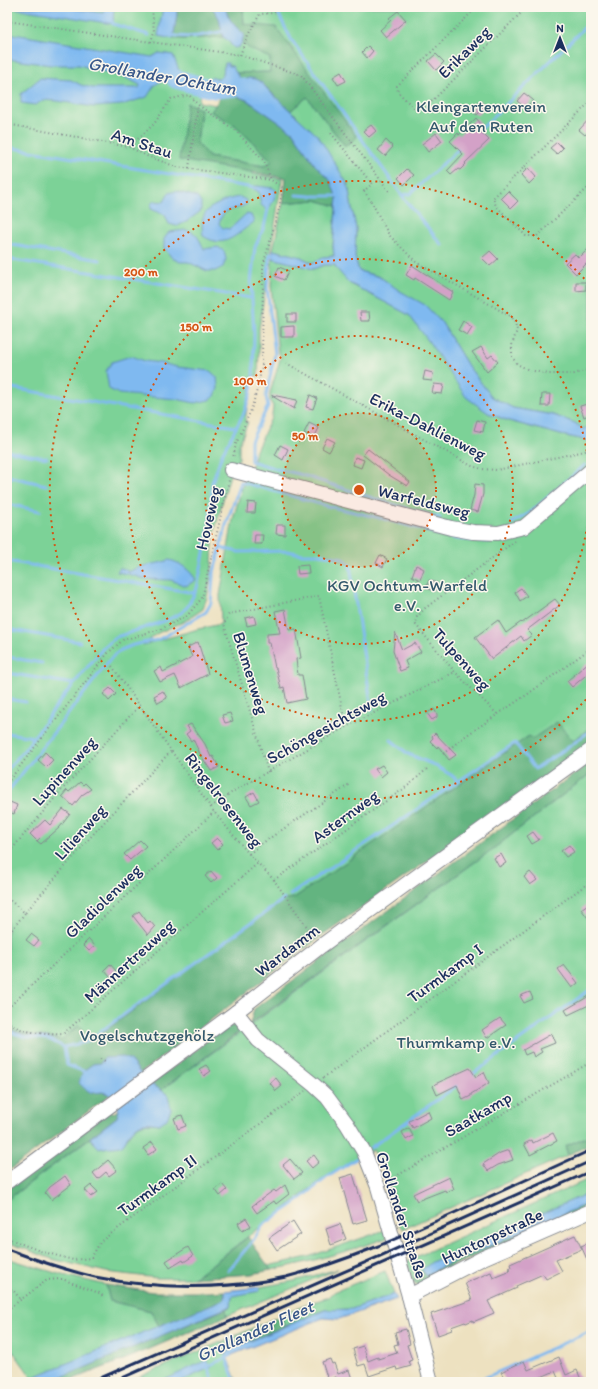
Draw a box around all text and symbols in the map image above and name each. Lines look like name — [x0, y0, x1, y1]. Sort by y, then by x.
north arrow — [540, 18, 580, 58]
street label: Erikaweg — [434, 21, 495, 82]
text: N — [556, 22, 564, 35]
water label: Grollander Ochtum — [86, 52, 239, 100]
park label: Kleingartenverein Auf den Ruten — [416, 96, 546, 136]
street label: Am Stau — [109, 124, 175, 162]
text: 200 m — [124, 265, 159, 279]
text: 150 m — [180, 320, 213, 334]
text: 100 m — [233, 374, 267, 388]
street label: Erika-Dahlienweg — [366, 388, 490, 464]
text: 50 m — [292, 429, 319, 443]
street label: Warfeldsweg — [376, 480, 472, 522]
centre of rings — [352, 483, 366, 497]
street label: Hoveweg — [191, 484, 225, 552]
park label: KGV Ochtum-Warfeld e.V. — [327, 575, 487, 615]
street label: Tulpenweg — [429, 624, 495, 695]
street label: Blumenweg — [229, 629, 273, 717]
street label: Schöngesichtsweg — [263, 686, 389, 768]
street label: Lupinenweg — [28, 732, 101, 810]
street label: Ringelrosenweg — [181, 749, 267, 852]
street label: Asternweg — [308, 785, 383, 847]
street label: Lilienweg — [50, 800, 110, 864]
street label: Gladiolenweg — [61, 859, 146, 942]
street label: Männertreuweg — [80, 915, 178, 1007]
street label: Wardamm — [251, 919, 323, 981]
street label: Turmkamp I — [403, 939, 487, 1007]
park label: Vogelschutzgehölz — [80, 1025, 215, 1045]
park label: Thurmkamp e.V. — [396, 1032, 516, 1052]
street label: Saatkamp — [441, 1087, 515, 1141]
street label: Grollander Straße — [372, 1149, 432, 1281]
street label: Turmkamp II — [114, 1150, 200, 1220]
street label: Huntorpstraße — [438, 1204, 546, 1268]
water label: Grollander Fleet — [193, 1294, 319, 1367]

